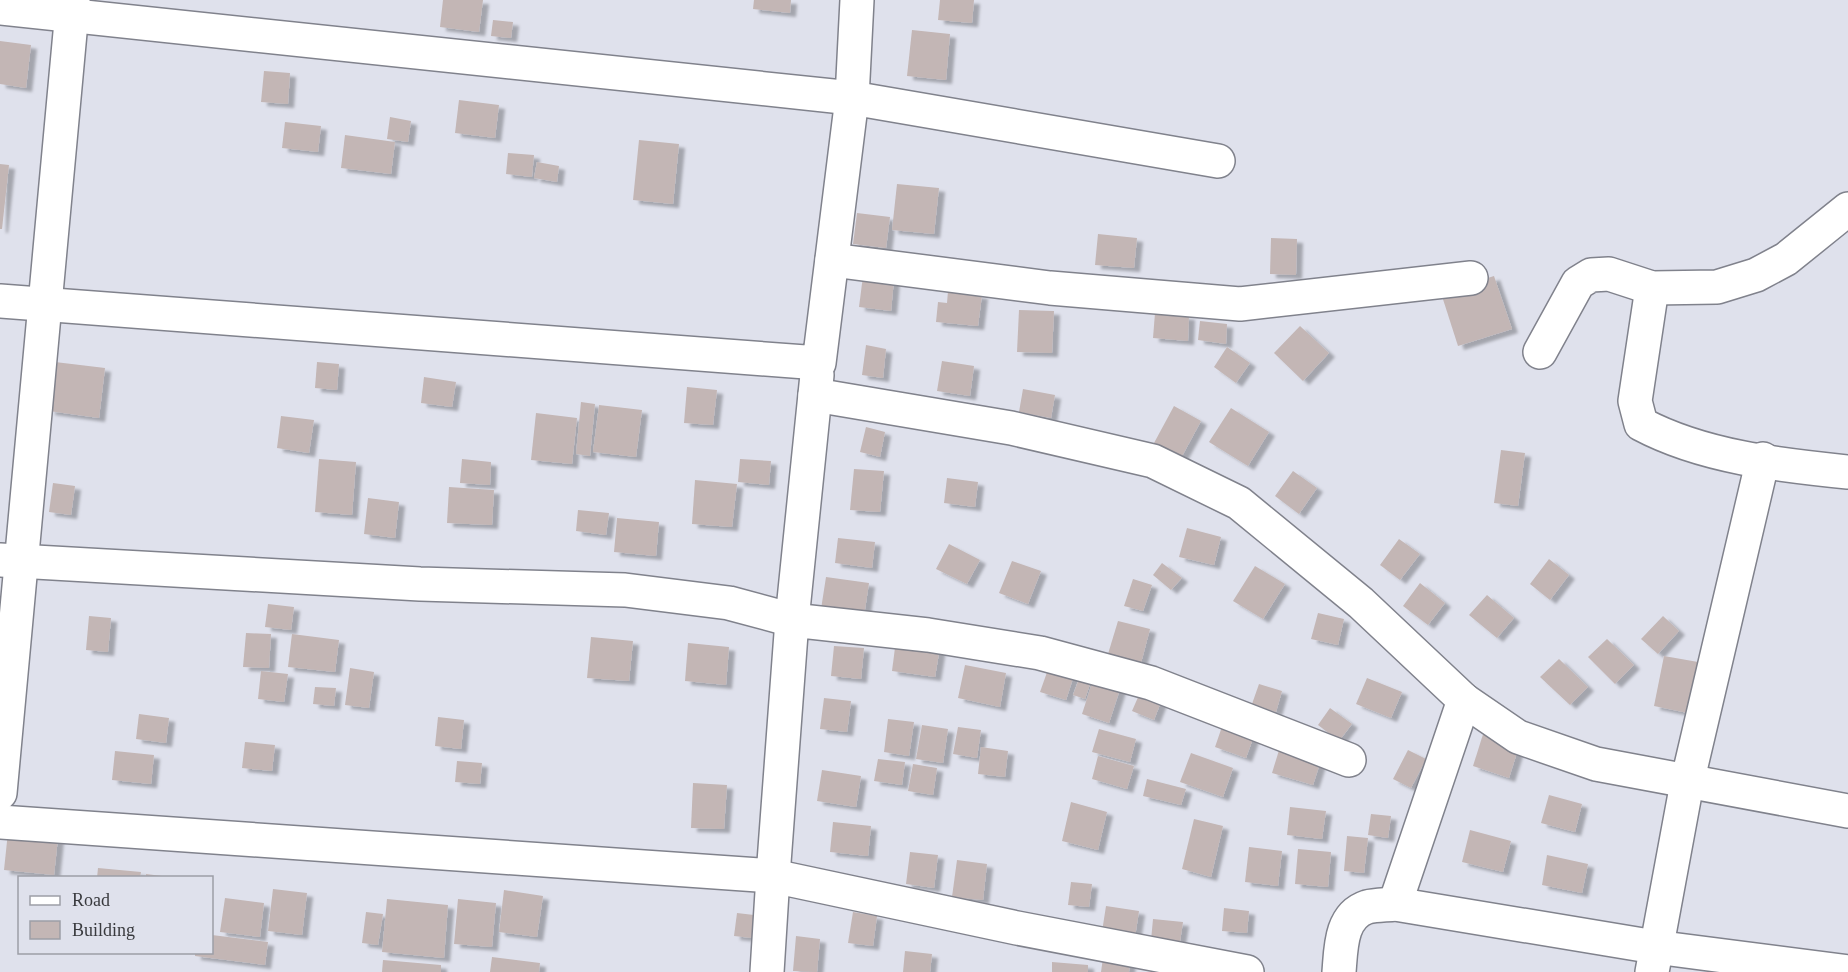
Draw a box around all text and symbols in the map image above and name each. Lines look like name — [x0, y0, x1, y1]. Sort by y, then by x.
legend — [18, 876, 213, 954]
text: Road — [72, 890, 110, 910]
text: Building — [72, 920, 135, 940]

